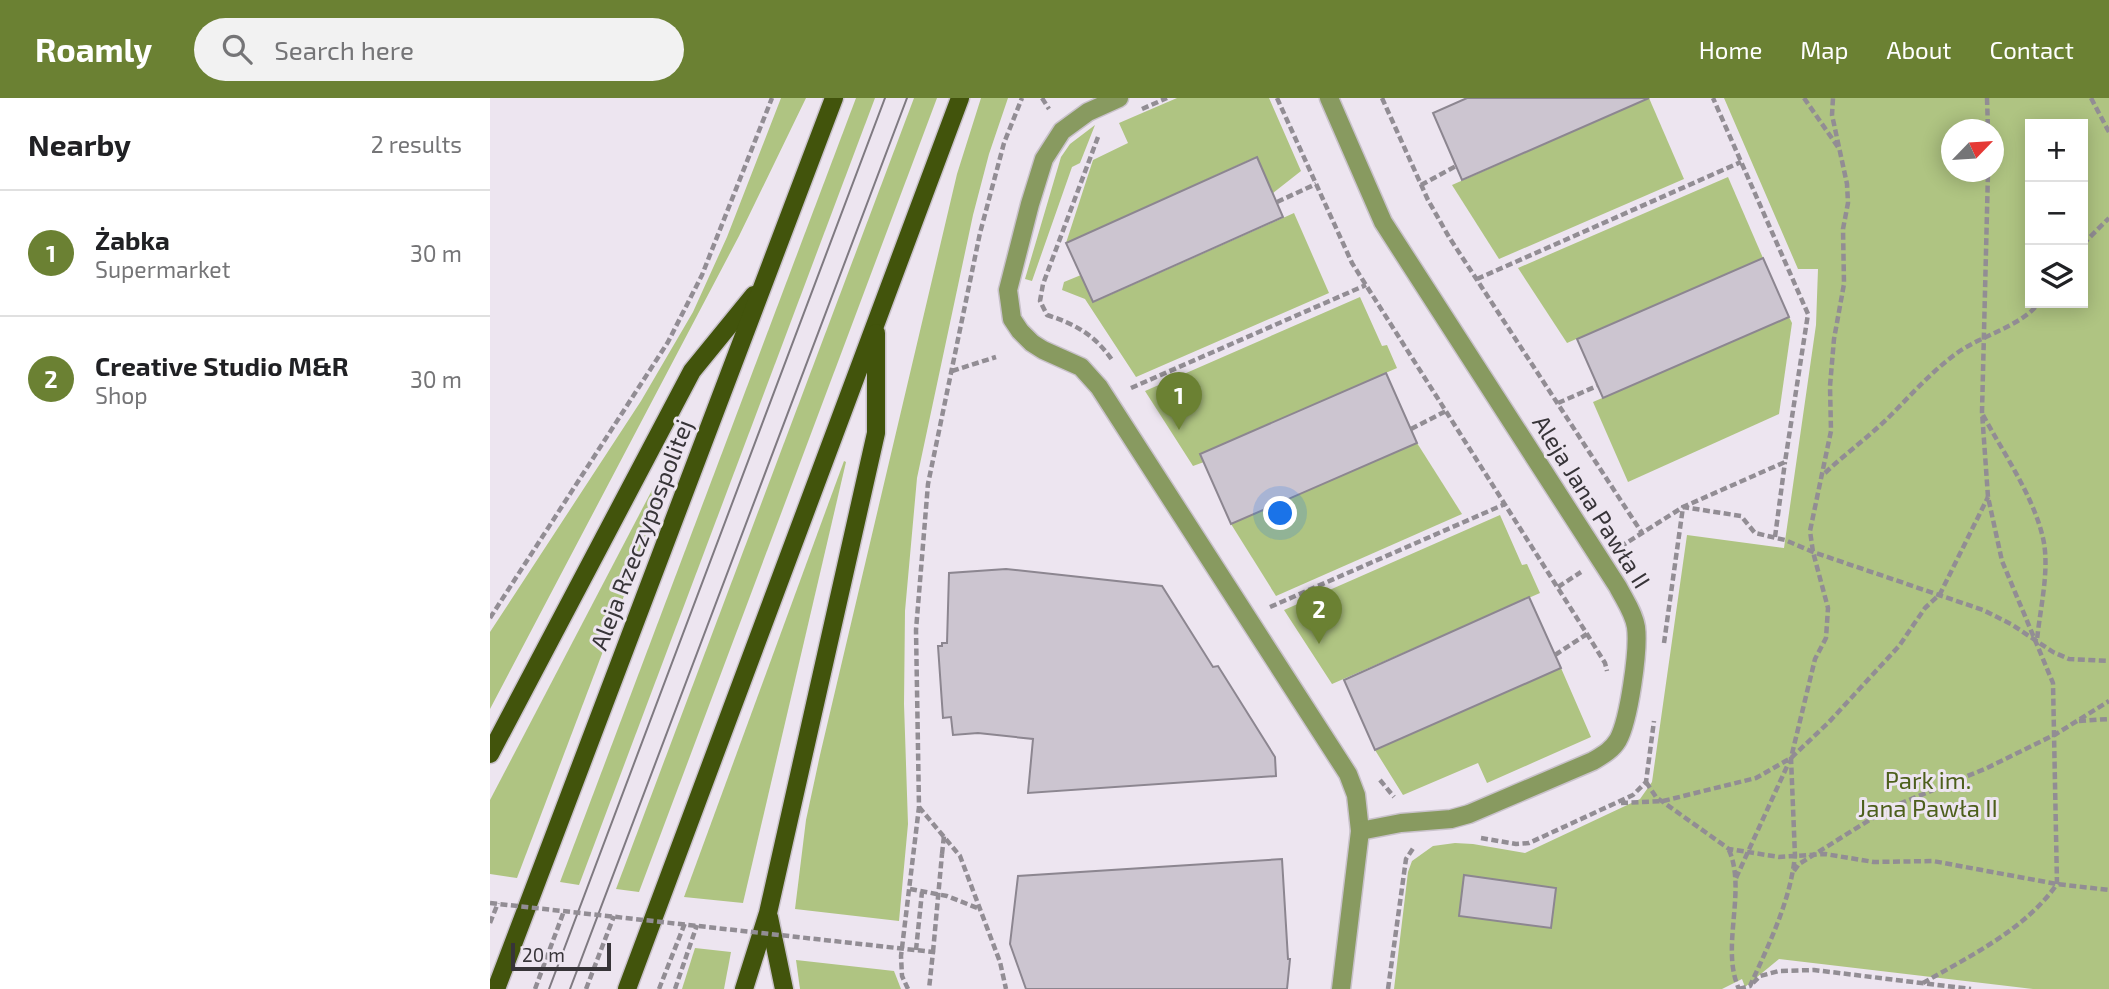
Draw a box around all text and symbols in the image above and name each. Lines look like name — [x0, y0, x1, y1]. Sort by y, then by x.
search box — [194, 18, 684, 81]
text: Roamly — [35, 29, 152, 69]
icon: search — [218, 30, 256, 68]
text: Search here — [274, 34, 414, 65]
text: Home — [1699, 35, 1762, 64]
text: Map — [1800, 35, 1848, 64]
text: About — [1886, 35, 1952, 64]
text: Contact — [1990, 35, 2074, 64]
north arrow — [1941, 119, 2004, 182]
map controls — [2025, 119, 2088, 308]
button: + — [2025, 119, 2088, 182]
text: Nearby — [28, 126, 131, 162]
text: 2 results — [371, 130, 462, 158]
button: − — [2025, 182, 2088, 245]
text: Żabka — [95, 224, 170, 255]
text: 1 — [46, 239, 56, 267]
text: 30 m — [410, 239, 462, 267]
button: layers — [2025, 245, 2088, 308]
text: Supermarket — [95, 255, 230, 283]
text: Creative Studio M&R — [95, 350, 349, 381]
text: 2 — [44, 365, 58, 393]
text: 30 m — [410, 365, 462, 393]
pin: 1 — [1156, 372, 1202, 430]
text: Shop — [95, 381, 148, 409]
street label: Aleja Jana Pawła II — [1527, 409, 1657, 593]
street label: Aleja Rzeczypospolitej — [583, 415, 698, 654]
your location — [1263, 496, 1297, 530]
pin: 2 — [1296, 586, 1342, 644]
park label: Park im. Jana Pawła II — [1858, 765, 1998, 822]
scale bar — [511, 940, 611, 972]
text: 20 m — [522, 943, 565, 966]

